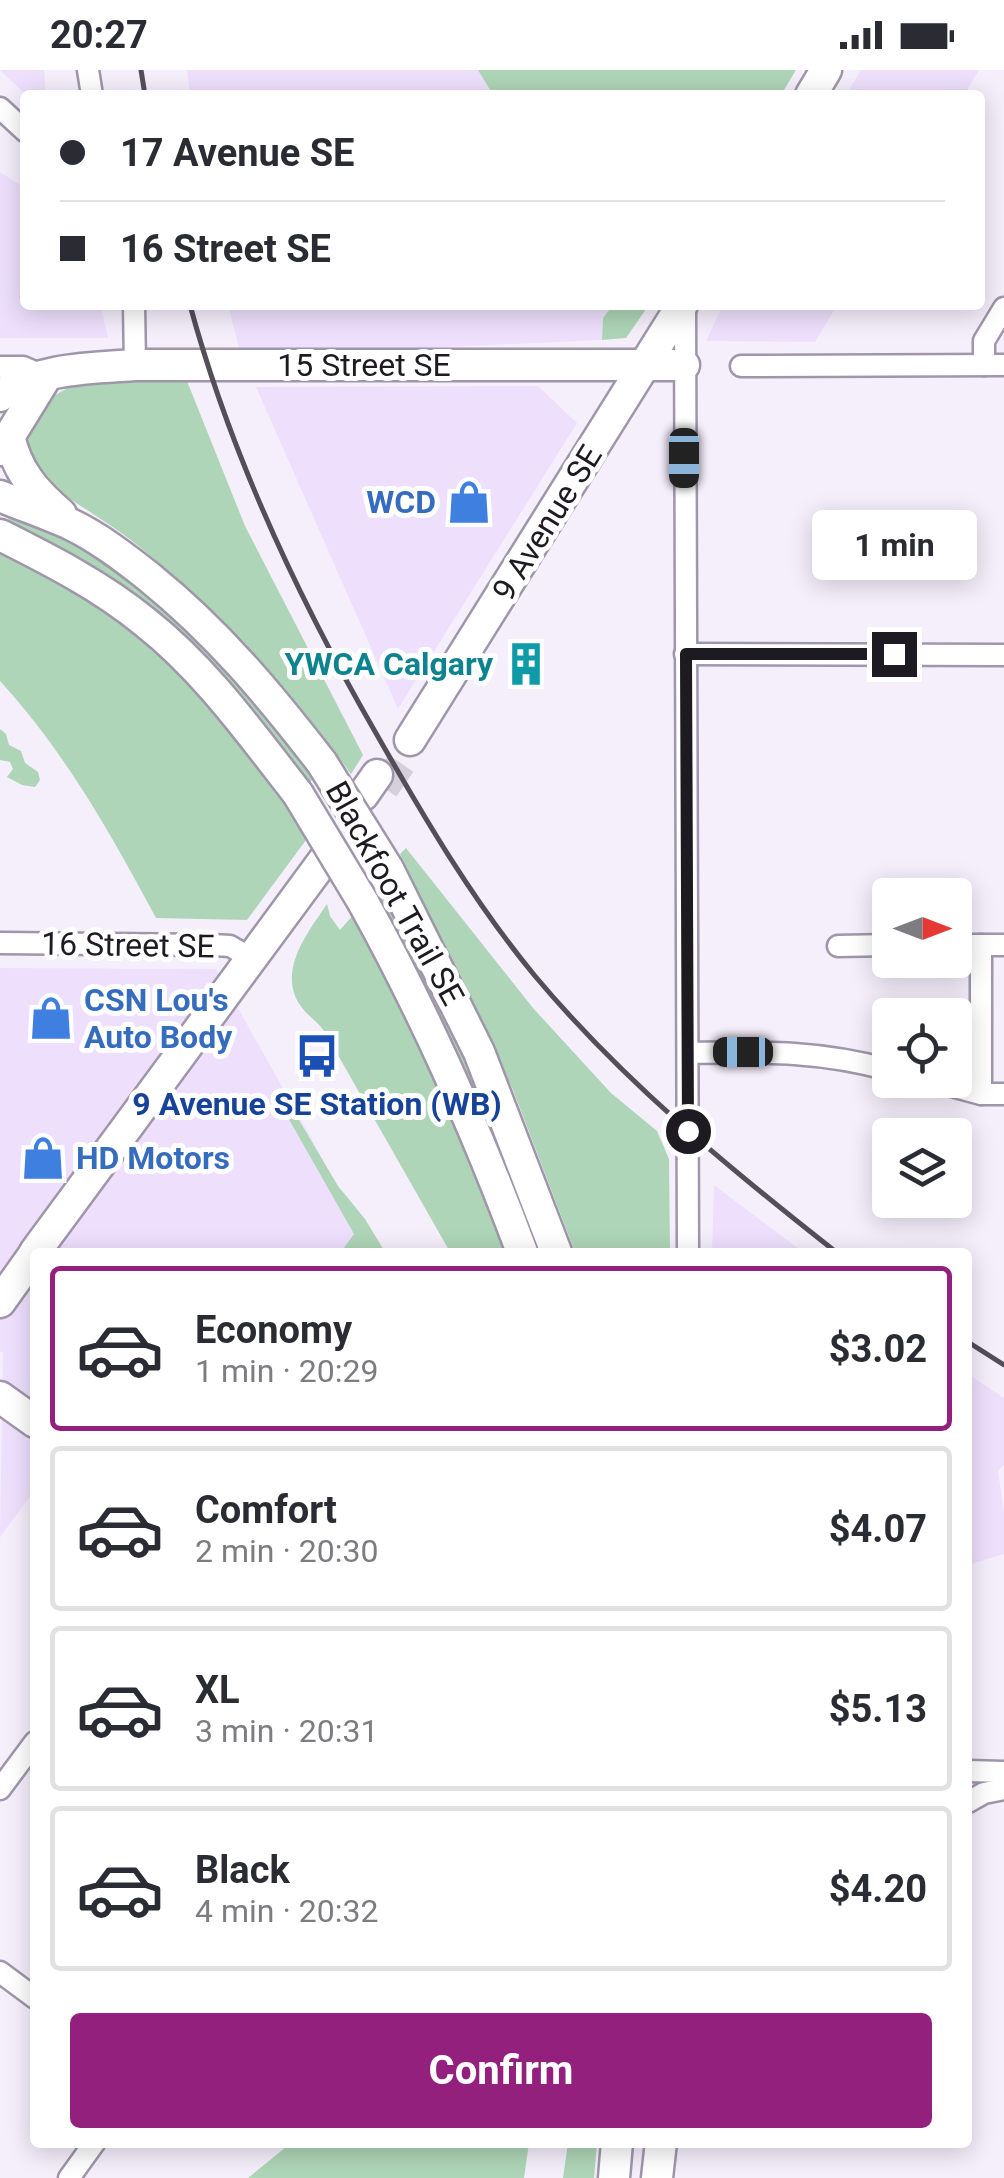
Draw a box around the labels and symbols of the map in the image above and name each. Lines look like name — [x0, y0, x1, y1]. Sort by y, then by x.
street label: 15 Street SE — [277, 346, 451, 384]
car — [669, 428, 699, 488]
street label: 9 Avenue SE — [484, 438, 610, 608]
shop icon: WCD — [445, 478, 493, 526]
place label: WCD — [366, 483, 436, 521]
callout: 1 min — [812, 509, 976, 579]
route end — [872, 632, 917, 677]
building icon: YWCA Calgary — [502, 640, 550, 688]
place label: YWCA Calgary — [284, 645, 494, 683]
street label: Blackfoot Trail SE — [318, 775, 472, 1011]
north arrow — [872, 878, 972, 978]
street label: 16 Street SE — [41, 924, 215, 966]
place label: CSN Lou's Auto Body — [84, 981, 233, 1056]
shop icon: CSN Lou's Auto Body — [27, 994, 75, 1042]
bus stop icon: 9 Avenue SE Station (WB) — [293, 1032, 341, 1080]
car — [713, 1037, 773, 1067]
place label: 9 Avenue SE Station (WB) — [132, 1085, 502, 1123]
route start — [666, 1109, 711, 1154]
shop icon: HD Motors — [19, 1134, 67, 1182]
place label: HD Motors — [76, 1139, 230, 1177]

